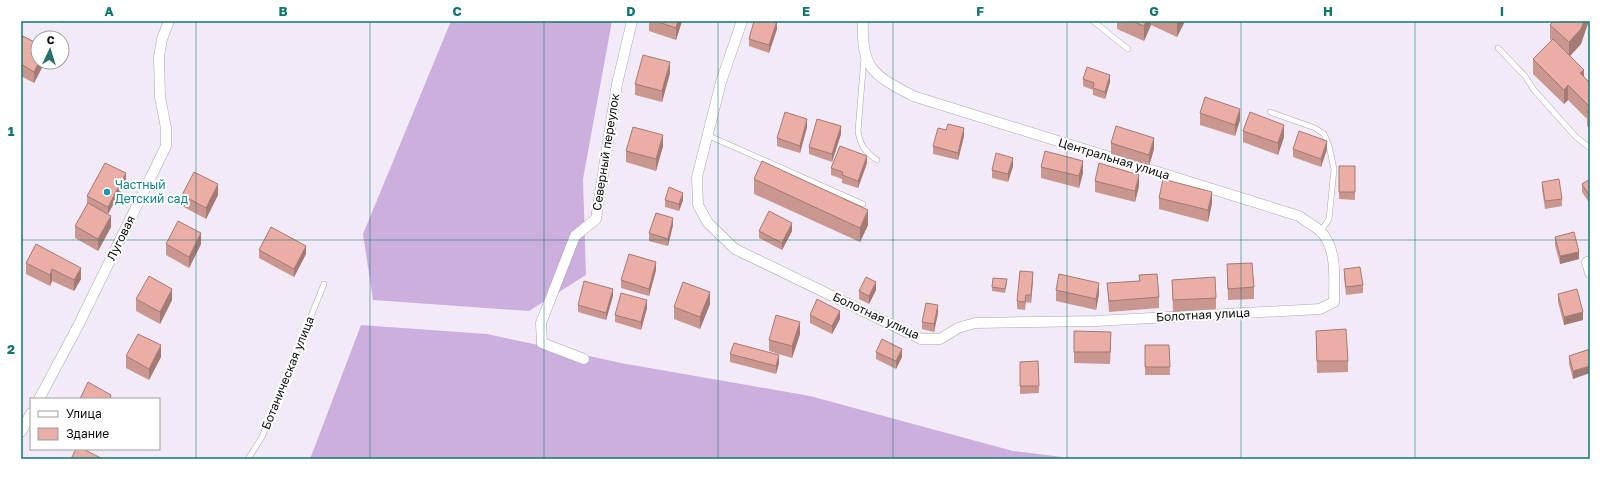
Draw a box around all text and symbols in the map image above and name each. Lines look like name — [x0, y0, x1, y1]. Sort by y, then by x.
text: A — [104, 3, 114, 19]
text: B — [278, 3, 288, 19]
text: C — [452, 3, 462, 19]
text: D — [626, 3, 636, 19]
text: E — [802, 3, 810, 19]
text: F — [976, 3, 984, 19]
text: G — [1149, 3, 1159, 19]
text: H — [1323, 3, 1333, 19]
text: I — [1500, 3, 1504, 19]
north arrow — [30, 30, 70, 70]
text: С — [46, 33, 55, 46]
street label: Северный переулок — [589, 92, 622, 212]
text: 1 — [8, 123, 15, 139]
street label: Центральная улица — [1057, 134, 1172, 183]
place label: Частный Детский сад — [115, 177, 188, 206]
marker: Частный Детский сад — [102, 187, 112, 197]
street label: Луговая — [103, 213, 138, 263]
street label: Болотная улица — [830, 289, 922, 342]
street label: Болотная улица — [1156, 305, 1250, 324]
street label: Ботаническая улица — [258, 314, 317, 432]
text: 2 — [7, 341, 15, 357]
legend — [30, 398, 160, 450]
text: Улица — [66, 406, 102, 421]
text: Здание — [66, 426, 109, 441]

